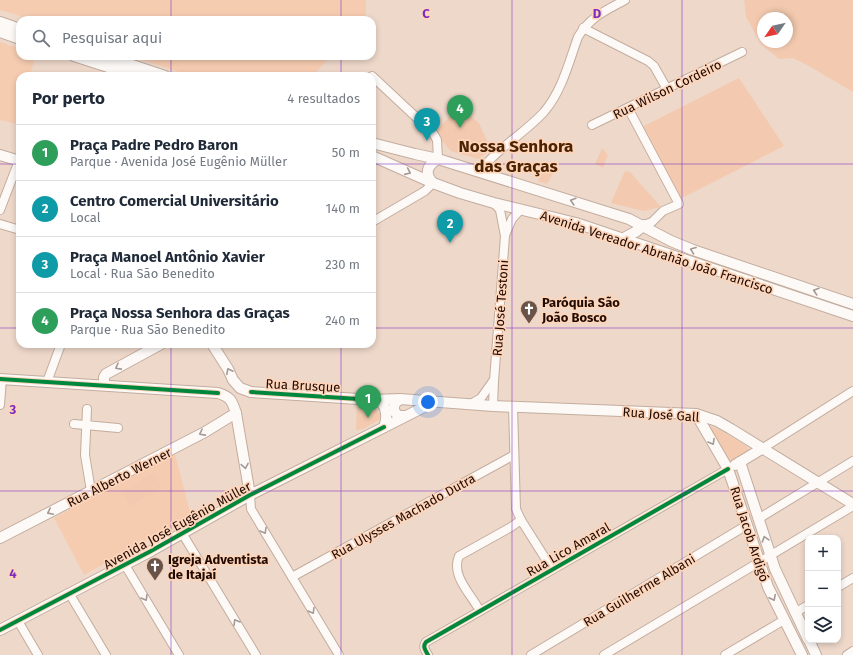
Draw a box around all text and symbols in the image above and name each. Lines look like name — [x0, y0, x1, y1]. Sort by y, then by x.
text: C — [422, 6, 430, 21]
text: D — [593, 6, 602, 21]
north arrow — [757, 12, 793, 48]
search box — [16, 16, 376, 60]
icon: search — [30, 27, 52, 49]
text: Pesquisar aqui — [62, 29, 162, 47]
street label: Rua Wilson Cordeiro — [611, 57, 724, 122]
text: Por perto — [32, 88, 105, 109]
text: 4 resultados — [287, 91, 360, 106]
pin: 4 — [447, 95, 473, 128]
pin: 3 — [414, 108, 440, 141]
text: Praça Padre Pedro Baron — [70, 136, 238, 154]
district label: Nossa Senhora das Graças — [459, 136, 573, 177]
text: 1 — [42, 145, 48, 160]
text: 50 m — [332, 145, 360, 160]
text: Parque · Avenida José Eugênio Müller — [70, 154, 287, 169]
one-way arrow — [403, 167, 411, 175]
text: Centro Comercial Universitário — [70, 192, 279, 210]
one-way arrow — [570, 197, 577, 206]
text: 2 — [42, 201, 48, 216]
text: 140 m — [326, 201, 360, 216]
street label: Avenida Vereador Abrahão João Francisco — [539, 208, 775, 297]
text: Local — [70, 210, 101, 225]
pin: 2 — [437, 210, 463, 243]
one-way arrow — [689, 247, 696, 255]
text: Praça Manoel Antônio Xavier — [70, 248, 265, 266]
text: 3 — [42, 257, 48, 272]
text: 230 m — [325, 257, 360, 272]
street label: Rua José Testoni — [490, 259, 511, 357]
text: Local · Rua São Benedito — [70, 266, 215, 281]
one-way arrow — [813, 288, 820, 296]
place label: Paróquia São João Bosco — [541, 295, 620, 325]
church icon: Paróquia São João Bosco — [519, 299, 539, 324]
text: Praça Nossa Senhora das Graças — [70, 304, 290, 322]
text: 4 — [41, 313, 49, 328]
text: 240 m — [325, 313, 360, 328]
text: Parque · Rua São Benedito — [70, 322, 225, 337]
one-way arrow — [115, 362, 122, 370]
one-way arrow — [226, 368, 233, 375]
street label: Rua Brusque — [265, 376, 341, 395]
pin: 1 — [355, 385, 381, 418]
your location — [418, 392, 438, 412]
text: 3 — [9, 402, 17, 417]
street label: Rua José Gall — [622, 404, 700, 425]
one-way arrow — [199, 428, 206, 436]
one-way arrow — [707, 438, 714, 445]
street label: Rua Alberto Werner — [65, 445, 174, 510]
one-way arrow — [240, 463, 249, 469]
street label: Rua Ulysses Machado Dutra — [329, 471, 478, 562]
street label: Avenida José Eugênio Müller — [101, 479, 254, 572]
street label: Rua Jacob Ardigó — [727, 485, 772, 584]
one-way arrow — [46, 507, 54, 515]
street label: Rua Lico Amaral — [524, 519, 613, 579]
one-way arrow — [259, 527, 267, 534]
map controls — [805, 535, 841, 643]
button: + — [805, 535, 841, 571]
one-way arrow — [761, 536, 770, 543]
street label: Rua Guilherme Albani — [581, 551, 698, 630]
place label: Igreja Adventista de Itajaí — [168, 552, 269, 582]
church icon: Igreja Adventista de Itajaí — [145, 556, 165, 581]
text: 4 — [9, 566, 17, 581]
button: − — [805, 571, 841, 607]
one-way arrow — [140, 594, 147, 601]
one-way arrow — [768, 594, 776, 602]
one-way arrow — [307, 607, 315, 614]
button: layers — [805, 607, 841, 643]
one-way arrow — [233, 619, 240, 626]

